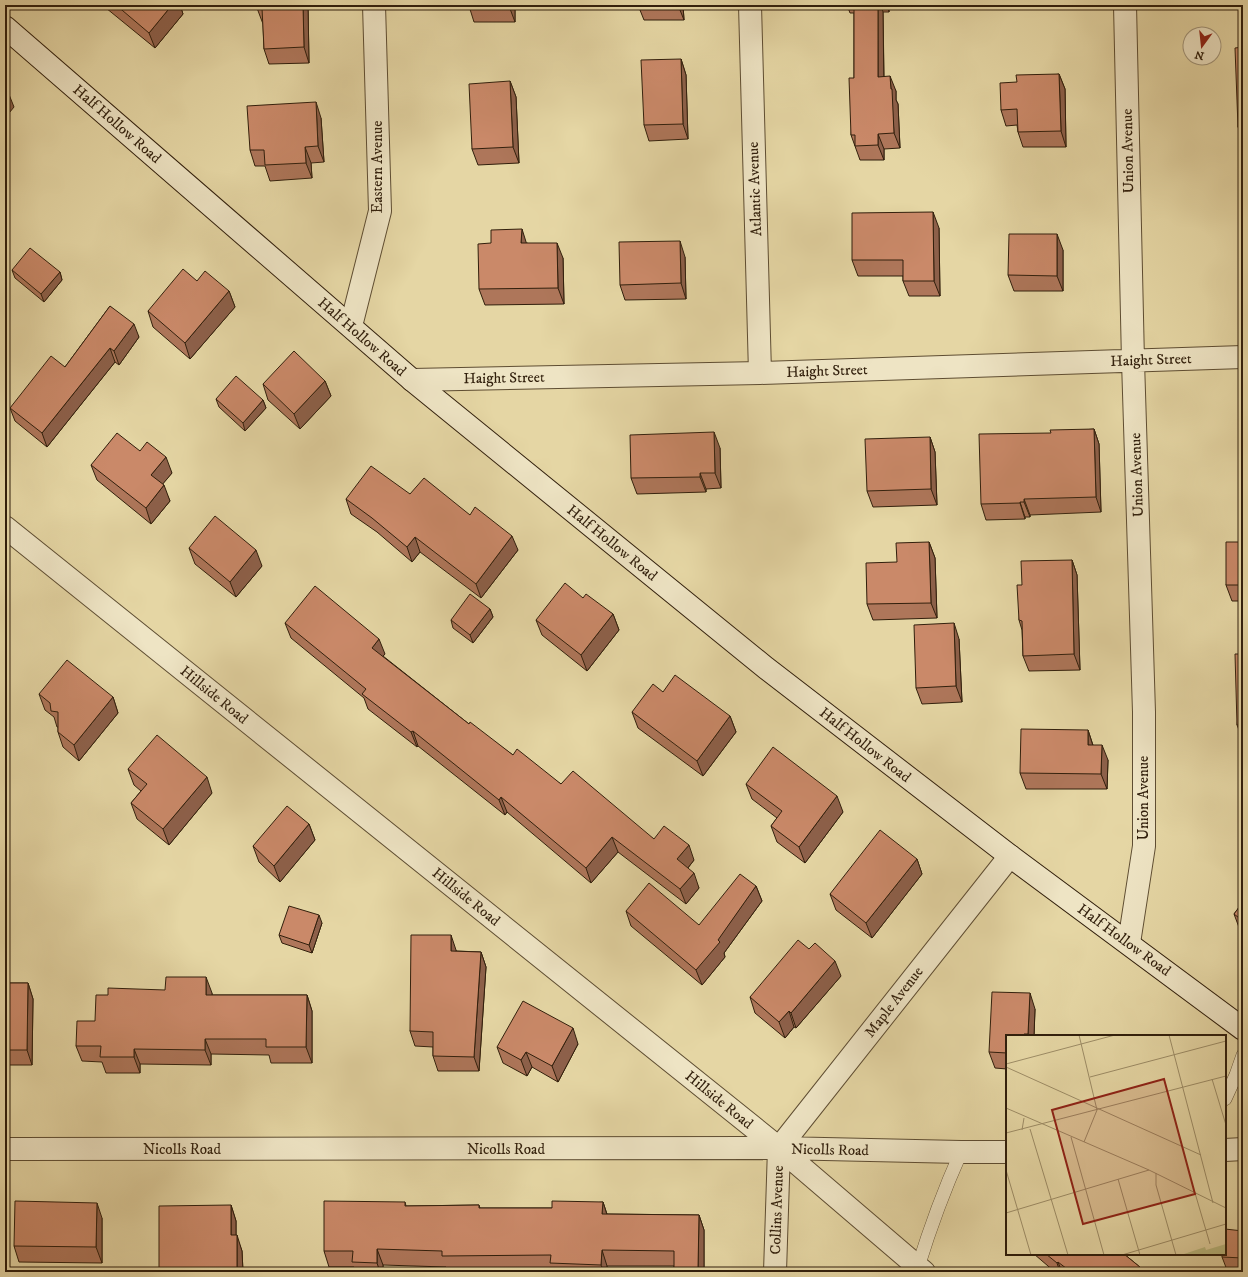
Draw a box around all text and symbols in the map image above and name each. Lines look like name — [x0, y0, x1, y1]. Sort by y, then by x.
north arrow — [1182, 26, 1222, 66]
text: N — [1193, 47, 1206, 63]
street label: Half Hollow Road — [69, 80, 166, 168]
street label: Union Avenue — [1118, 109, 1138, 193]
street label: Eastern Avenue — [368, 121, 387, 213]
street label: Atlantic Avenue — [744, 141, 766, 237]
street label: Half Hollow Road — [314, 293, 411, 381]
street label: Haight Street — [1110, 349, 1192, 371]
street label: Haight Street — [786, 360, 868, 382]
street label: Haight Street — [463, 368, 545, 388]
street label: Union Avenue — [1126, 432, 1148, 518]
street label: Half Hollow Road — [563, 501, 662, 586]
street label: Hillside Road — [176, 662, 252, 729]
street label: Half Hollow Road — [815, 703, 915, 787]
street label: Union Avenue — [1134, 756, 1153, 840]
street label: Hillside Road — [428, 864, 504, 931]
street label: Half Hollow Road — [1073, 900, 1175, 981]
street label: Maple Avenue — [860, 963, 928, 1041]
inset map — [1006, 1035, 1226, 1255]
street label: Hillside Road — [681, 1067, 757, 1134]
street label: Nicolls Road — [143, 1140, 221, 1159]
street label: Nicolls Road — [467, 1140, 545, 1159]
street label: Nicolls Road — [791, 1140, 870, 1160]
street label: Collins Avenue — [766, 1165, 788, 1255]

